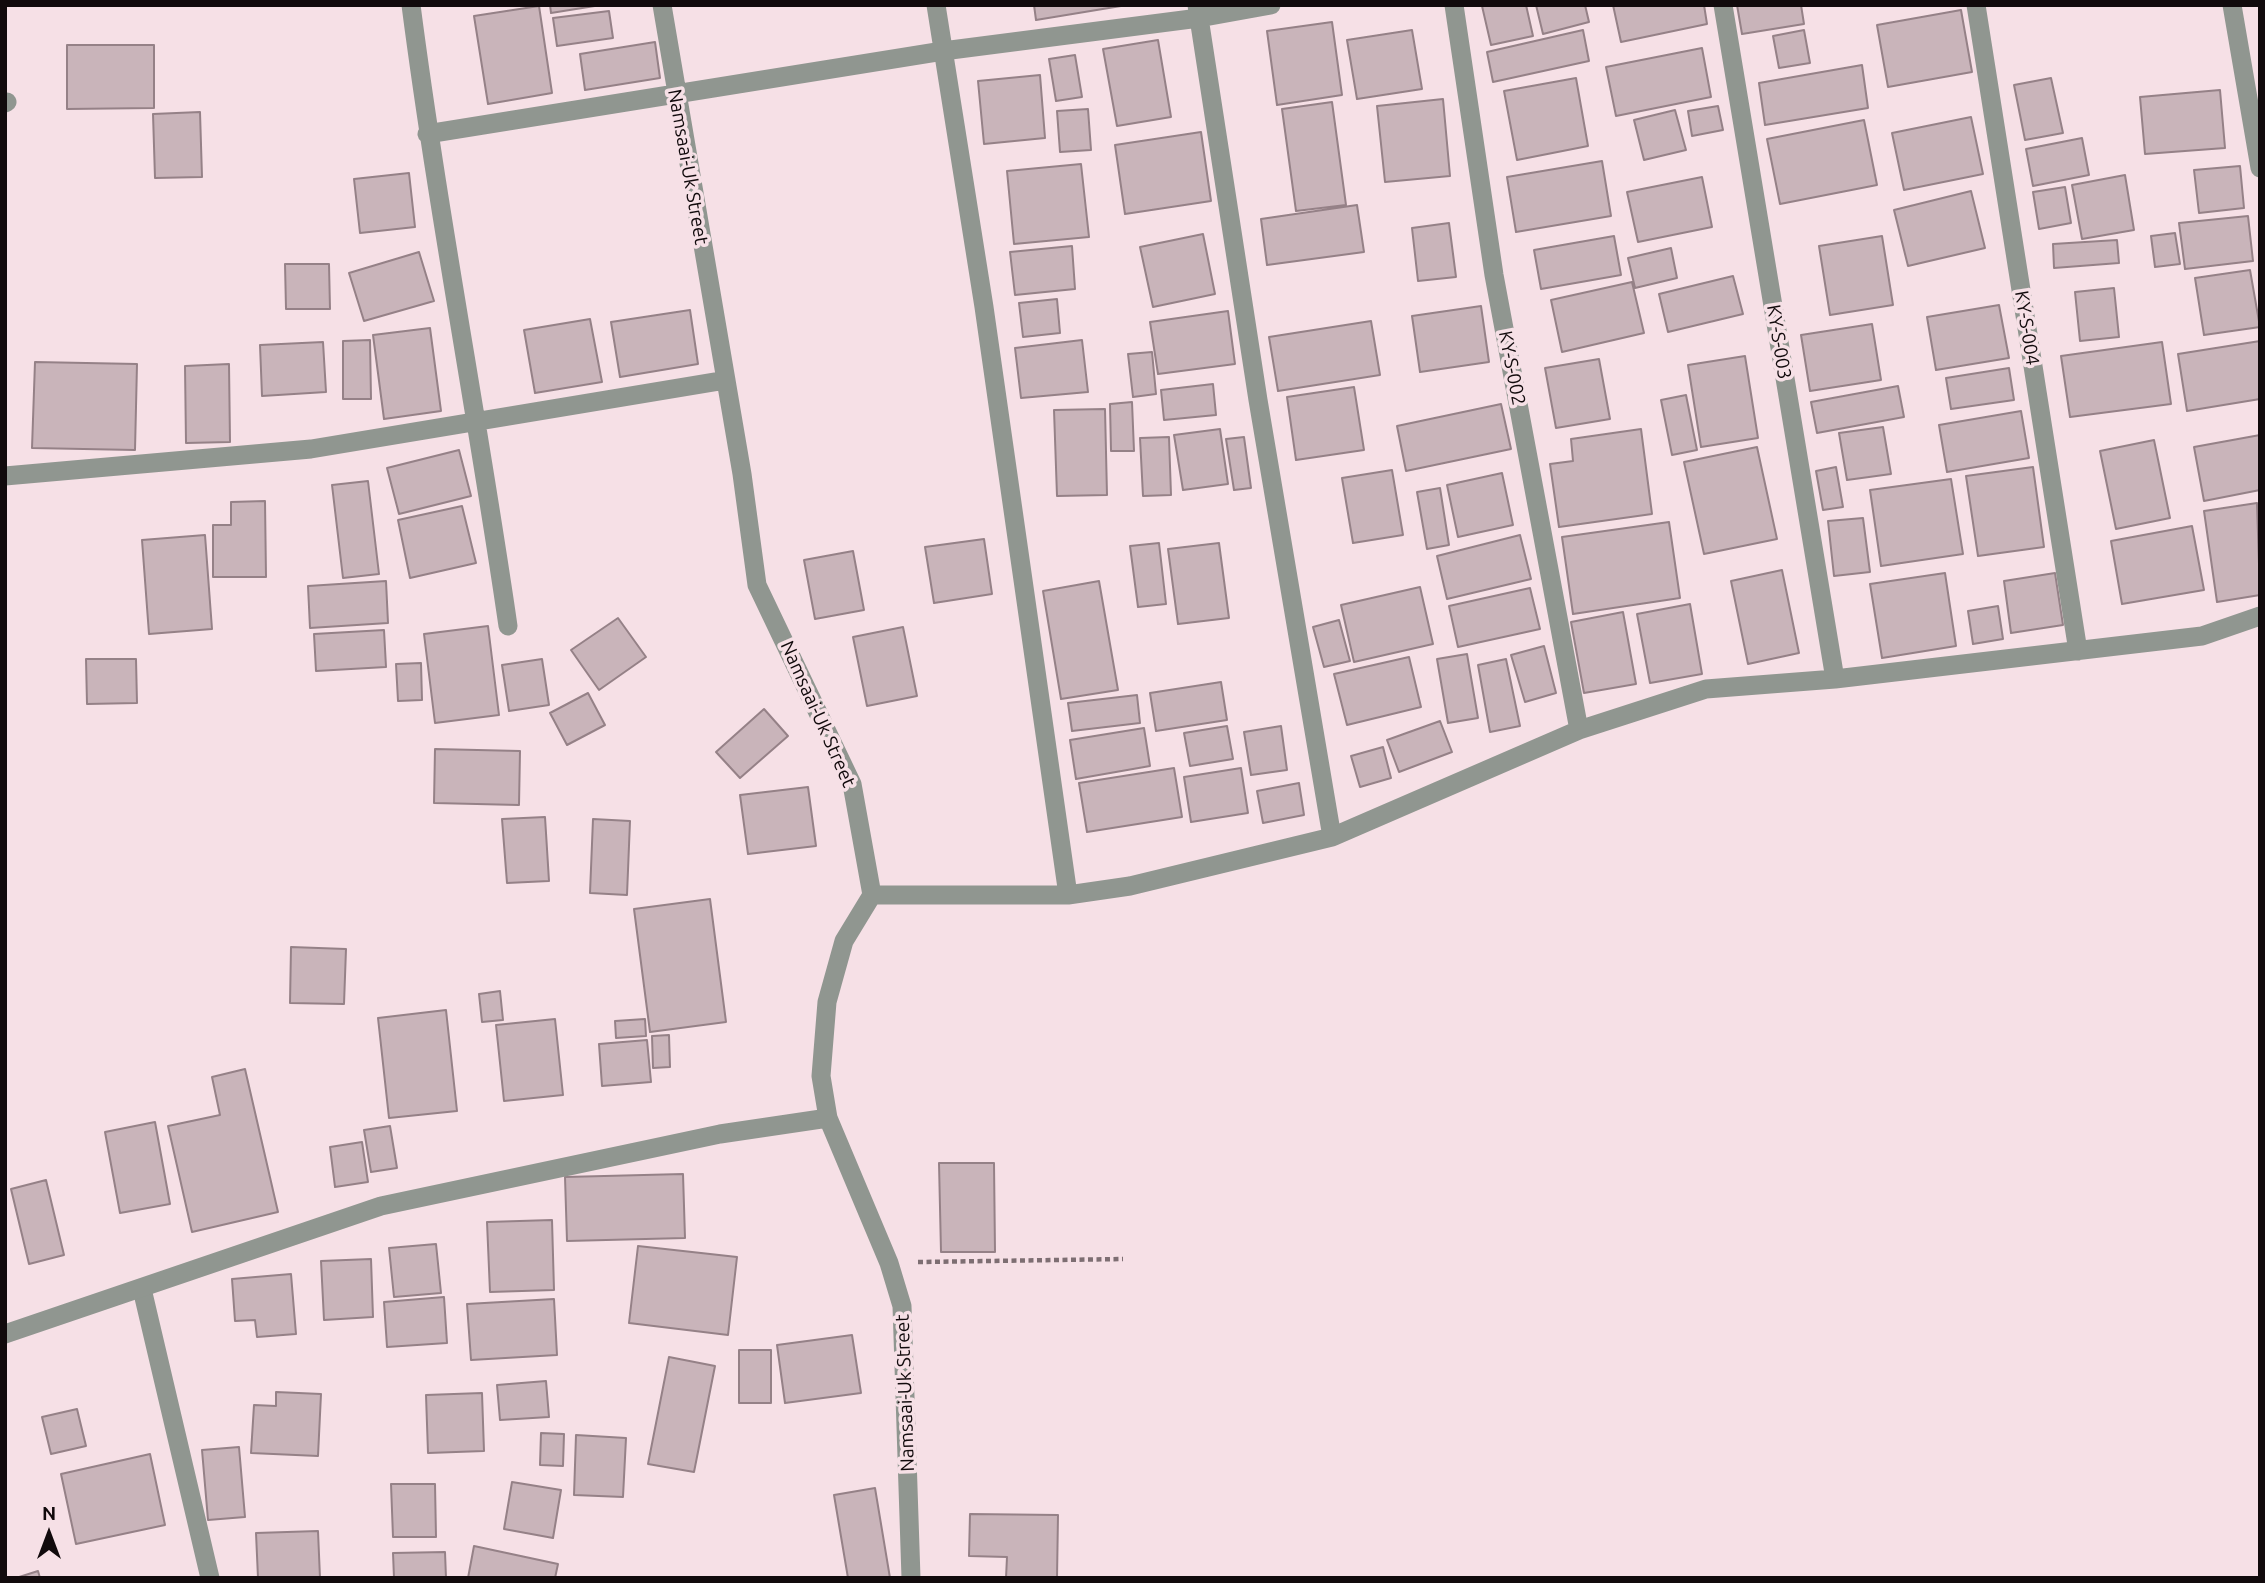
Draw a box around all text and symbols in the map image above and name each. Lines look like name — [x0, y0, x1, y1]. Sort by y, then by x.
street label: Namsaai-Uk Street — [663, 87, 713, 247]
street label: KY-S-004 — [2010, 289, 2044, 367]
street label: KY-S-003 — [1762, 303, 1796, 381]
street label: KY-S-002 — [1494, 329, 1530, 407]
street label: Namsaai-Uk Street — [776, 637, 860, 791]
street label: Namsaai-Uk Street — [891, 1314, 919, 1472]
north arrow — [14, 1499, 84, 1569]
text: N — [42, 1502, 56, 1524]

